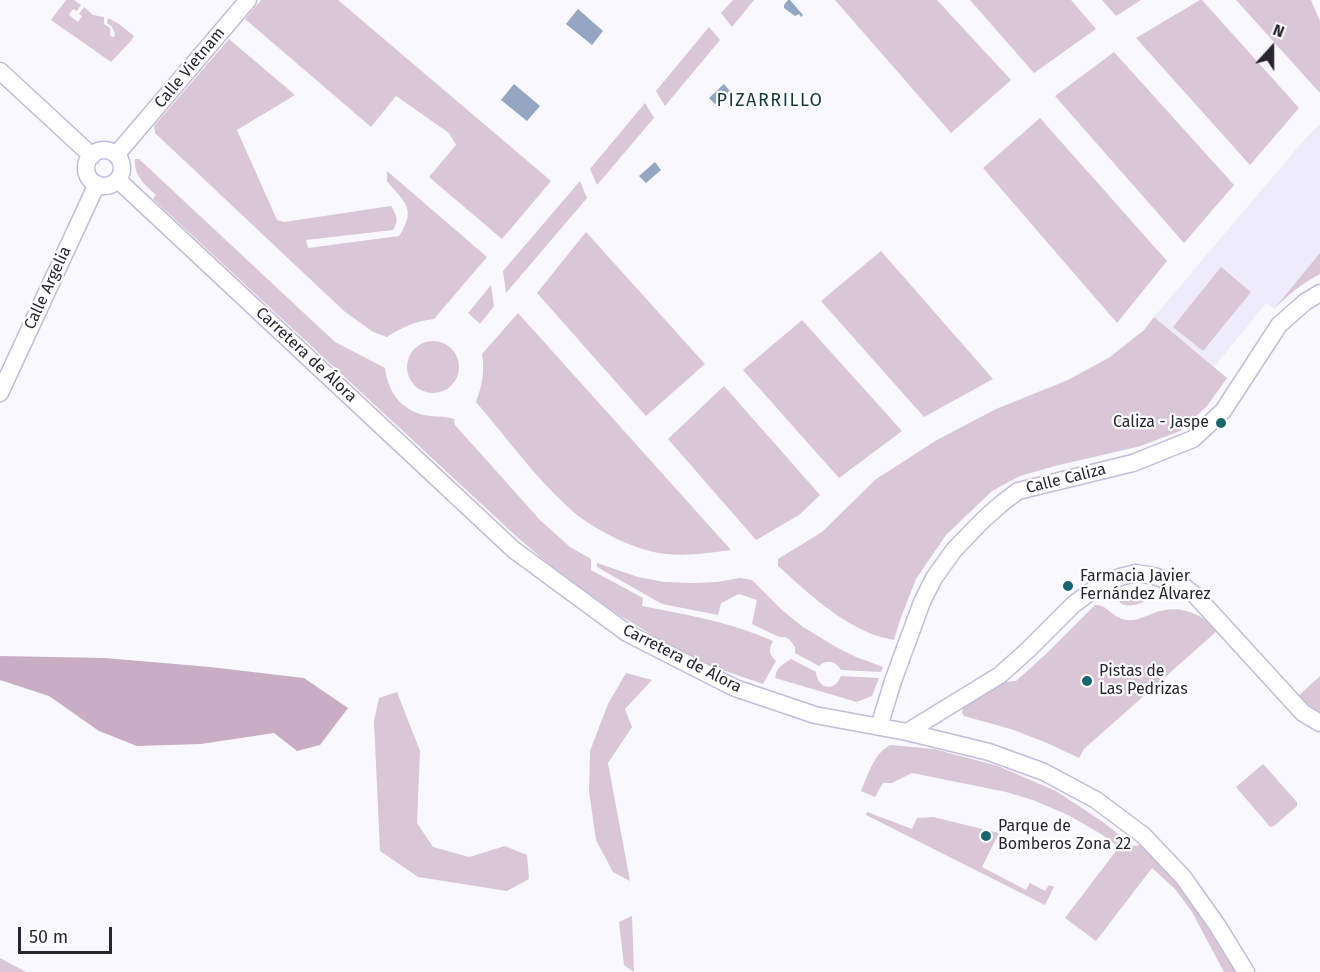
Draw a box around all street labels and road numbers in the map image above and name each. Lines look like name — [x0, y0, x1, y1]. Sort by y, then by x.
street label: Calle Vietnam — [151, 24, 229, 112]
street label: Calle Argelia — [20, 243, 76, 333]
street label: Carretera de Álora — [252, 303, 360, 407]
street label: Calle Caliza — [1024, 460, 1108, 498]
street label: Carretera de Álora — [619, 621, 745, 697]

